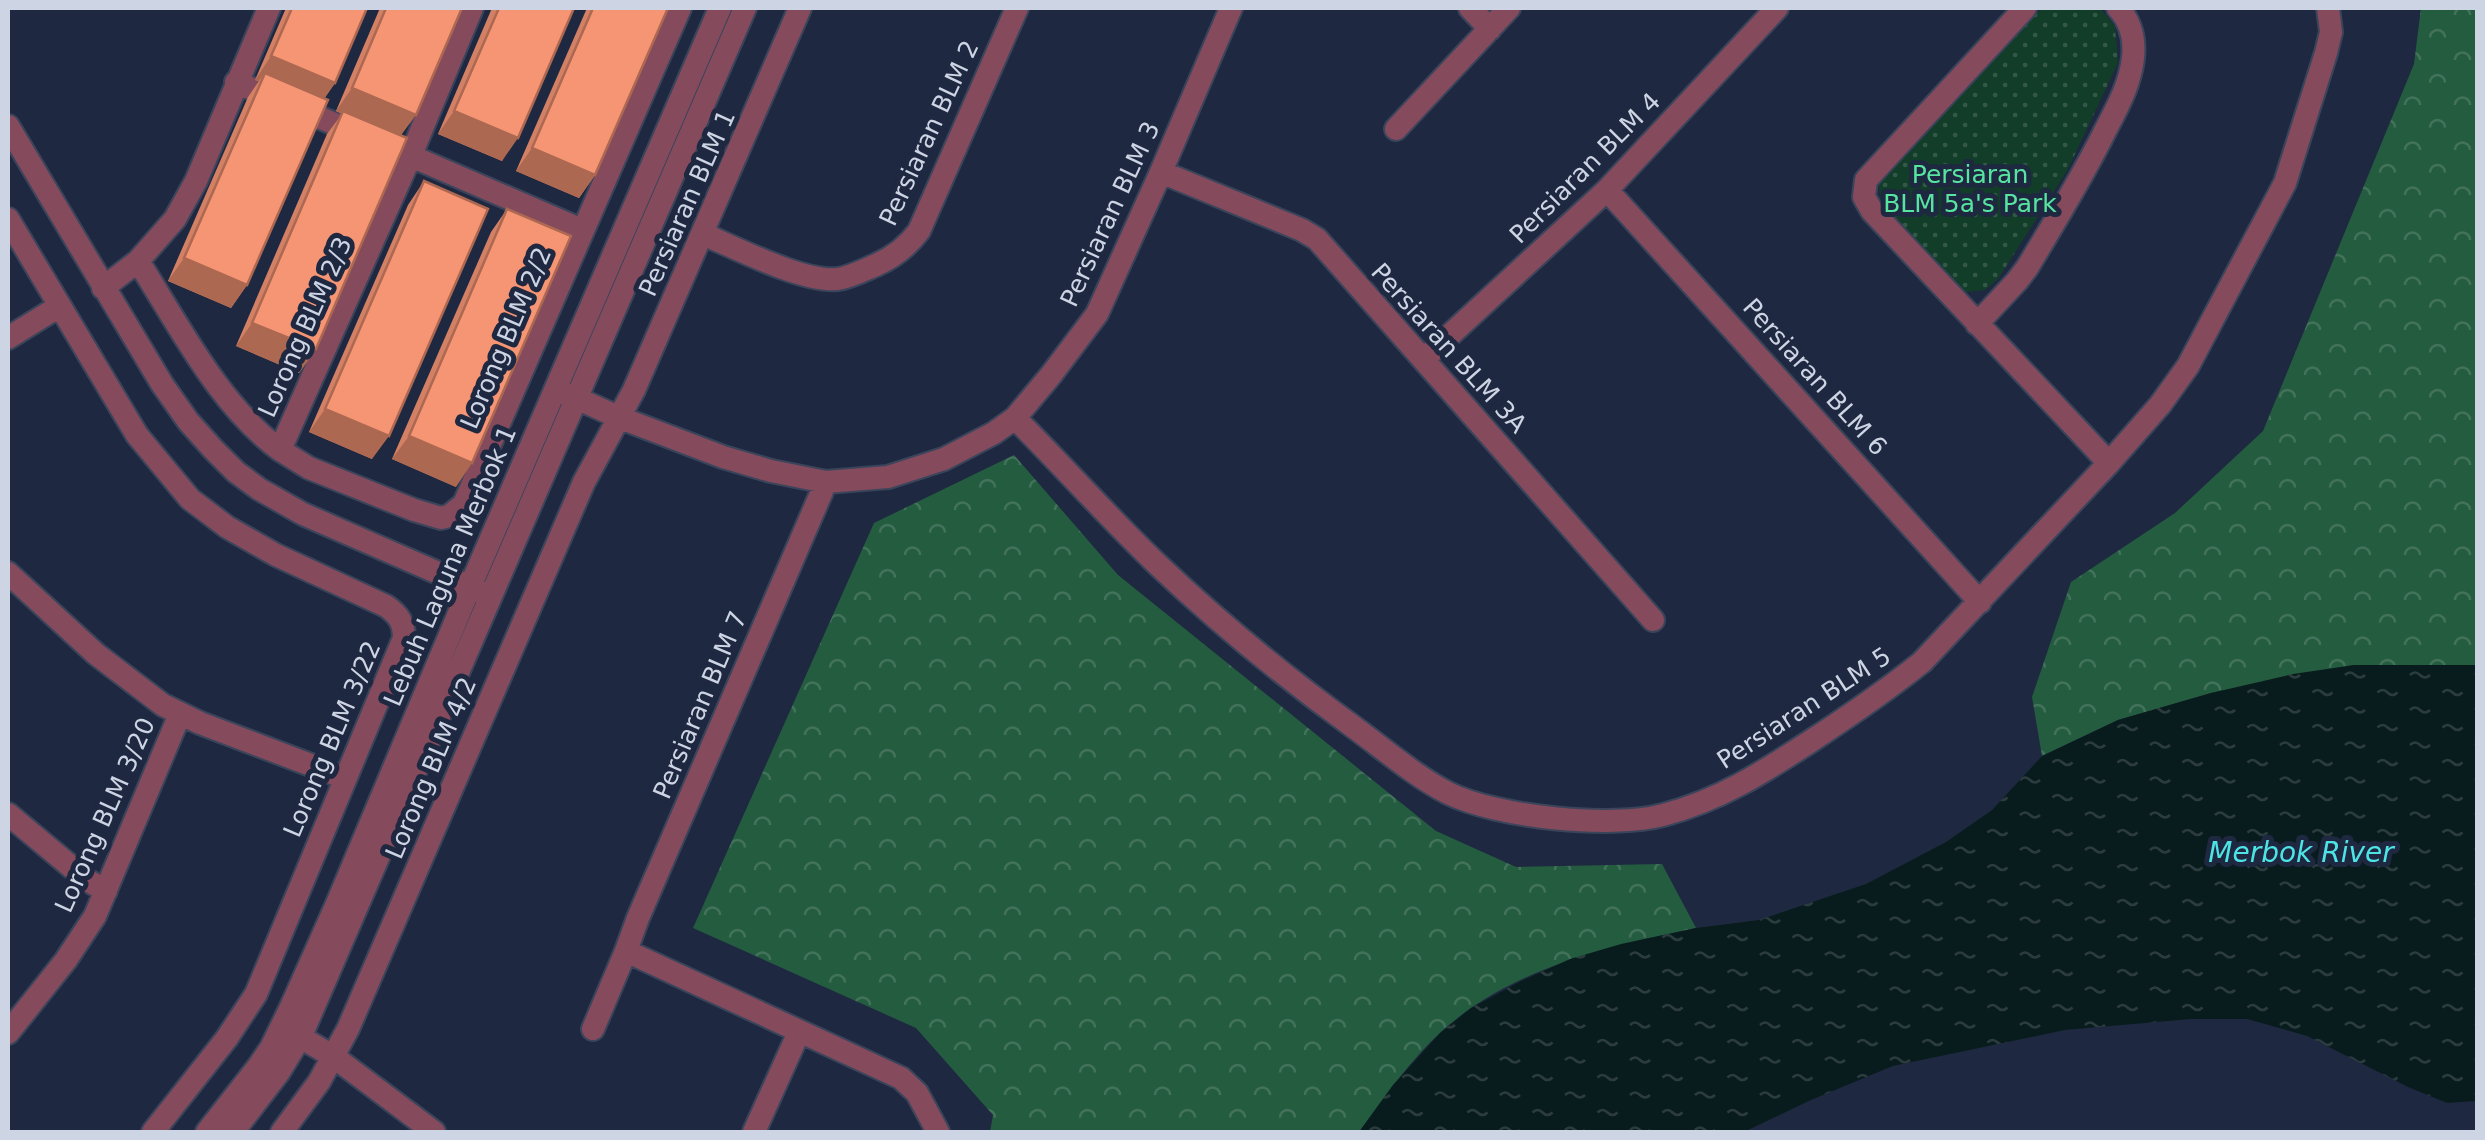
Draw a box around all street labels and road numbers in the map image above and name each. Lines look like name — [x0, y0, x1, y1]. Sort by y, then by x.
street label: Persiaran BLM 2 — [873, 36, 985, 230]
street label: Persiaran BLM 4 — [1504, 87, 1666, 249]
street label: Persiaran BLM 1 — [633, 105, 741, 301]
street label: Persiaran BLM 3 — [1054, 117, 1166, 311]
street label: Lorong BLM 2/3 — [252, 232, 358, 422]
street label: Lorong BLM 2/2 — [455, 243, 557, 433]
street label: Persiaran BLM 3A — [1365, 257, 1533, 439]
street label: Persiaran BLM 6 — [1737, 293, 1893, 461]
street label: Lebuh Laguna Merbok 1 — [378, 422, 522, 710]
street label: Persiaran BLM 7 — [647, 607, 753, 803]
street label: Lorong BLM 3/22 — [278, 637, 386, 841]
street label: Persiaran BLM 5 — [1712, 641, 1896, 775]
street label: Lorong BLM 4/2 — [380, 673, 482, 863]
street label: Lorong BLM 3/20 — [49, 713, 161, 917]

